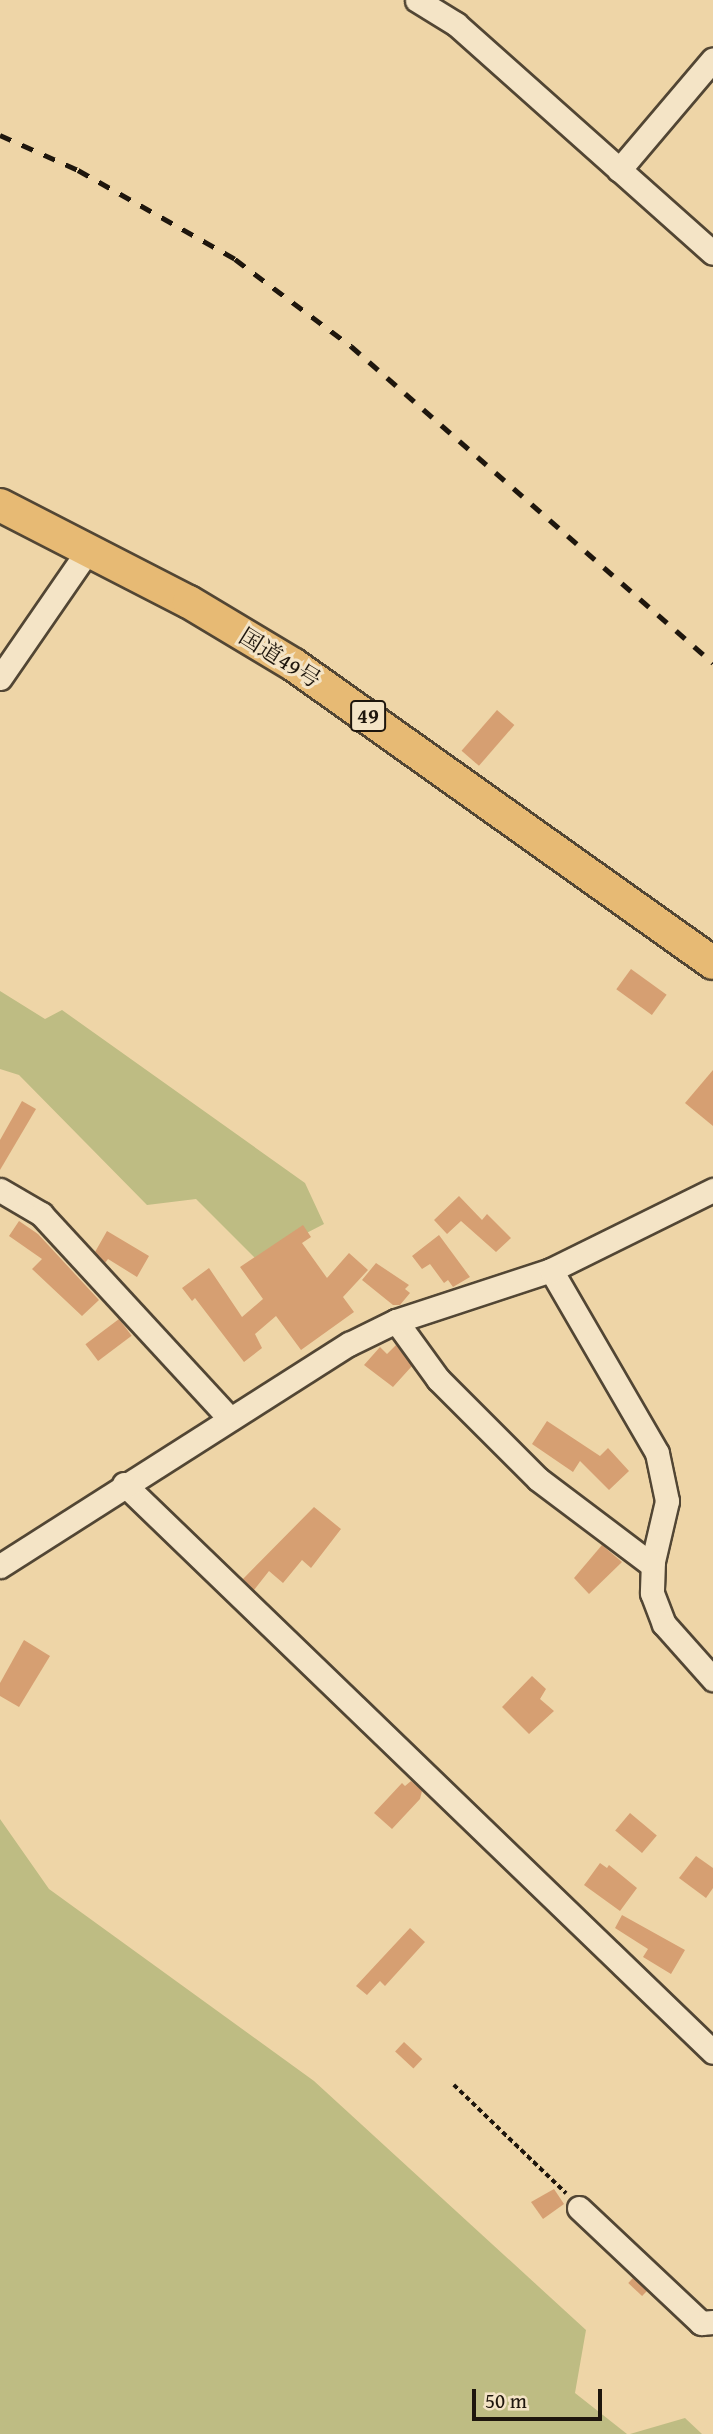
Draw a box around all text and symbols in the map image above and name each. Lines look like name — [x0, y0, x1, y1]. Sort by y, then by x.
street label: 国道49号 — [234, 622, 326, 694]
road number: 49 — [349, 698, 387, 734]
scale bar — [475, 2374, 604, 2418]
text: 50 m — [485, 2385, 527, 2416]

